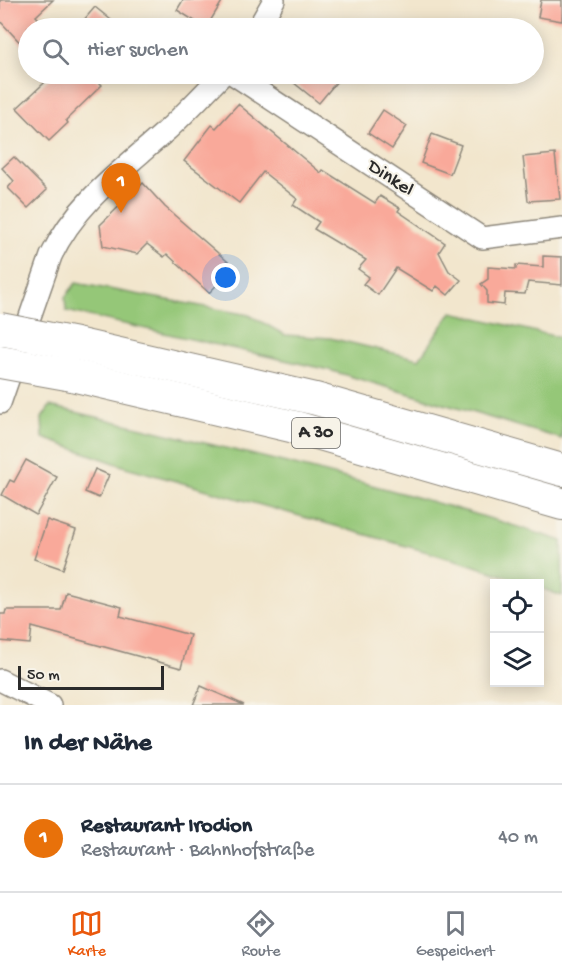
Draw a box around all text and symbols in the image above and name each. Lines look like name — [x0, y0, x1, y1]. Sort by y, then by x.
search box — [18, 18, 544, 84]
icon: search — [39, 35, 72, 68]
text: Hier suchen — [87, 38, 188, 64]
street label: Dinkel — [361, 155, 417, 202]
pin: 1 — [102, 164, 140, 213]
your location — [211, 263, 240, 292]
road number: A 30 — [292, 418, 340, 448]
map controls — [490, 579, 544, 687]
button: locate — [490, 579, 544, 633]
button: layers — [490, 633, 544, 687]
scale bar — [18, 663, 164, 690]
text: 50 m — [27, 667, 60, 686]
text: In der Nähe — [24, 729, 152, 760]
text: Restaurant Irodion — [81, 814, 252, 840]
text: 1 — [39, 827, 48, 850]
text: 40 m — [498, 827, 538, 850]
text: Restaurant · Bahnhofstraße — [81, 840, 314, 863]
tab: Karte — [68, 907, 106, 962]
tab: Route — [241, 907, 280, 962]
tab: Gespeichert — [416, 907, 494, 962]

